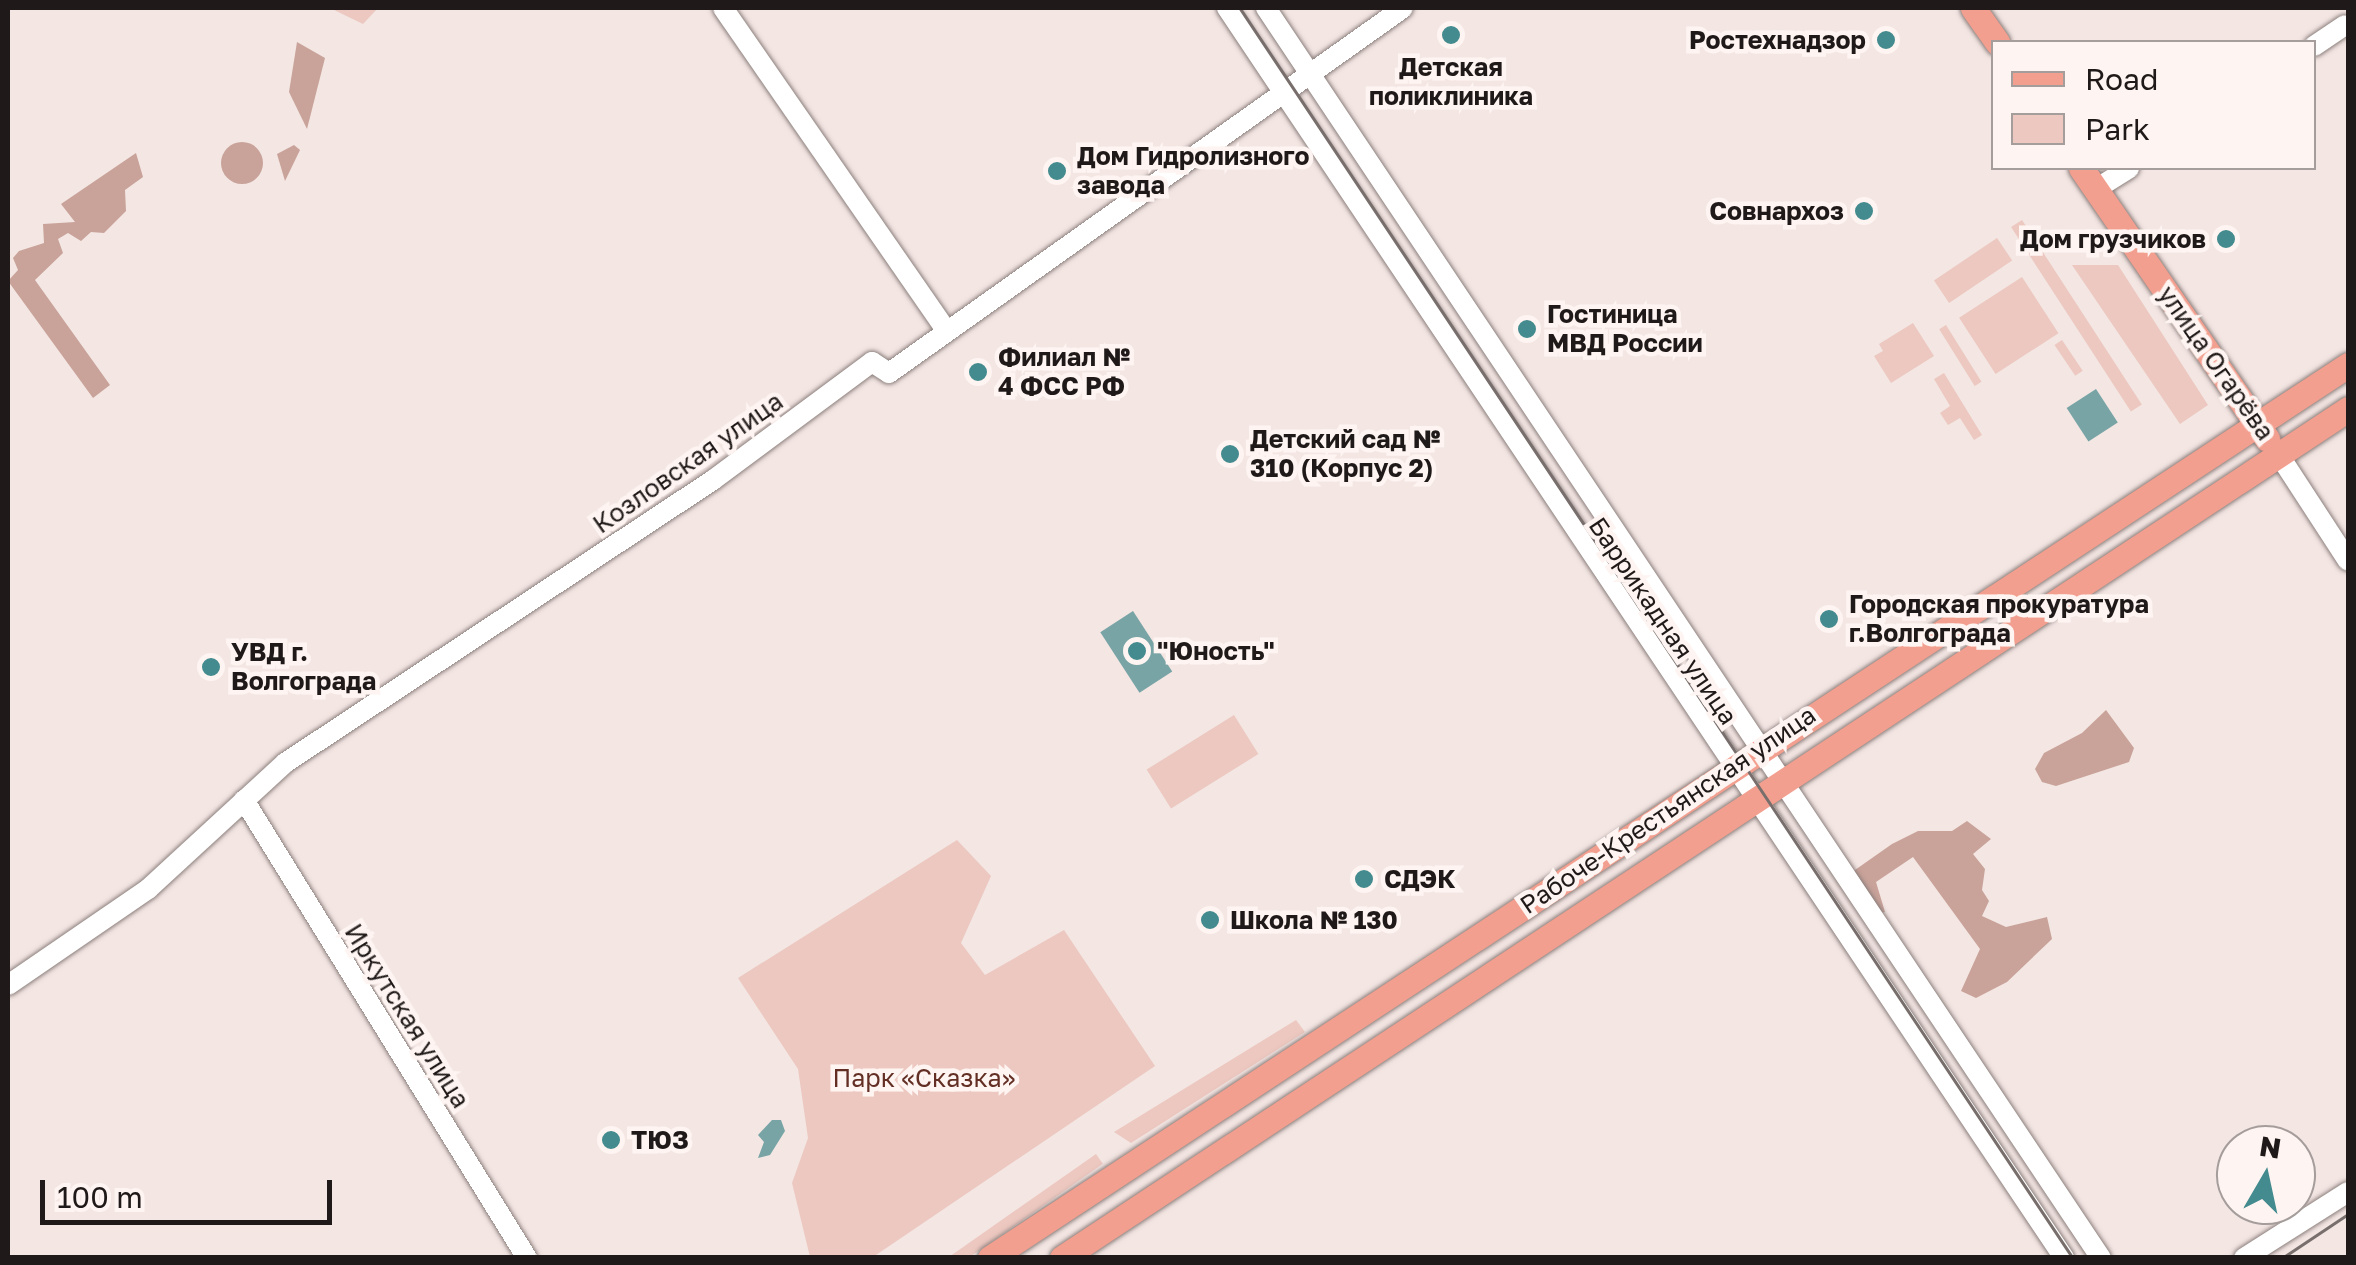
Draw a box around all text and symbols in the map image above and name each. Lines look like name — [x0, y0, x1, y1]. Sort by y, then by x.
marker: Детская поликлиника — [1438, 22, 1464, 48]
place label: Ростехнадзор — [1689, 25, 1866, 55]
marker: Ростехнадзор — [1875, 29, 1897, 51]
legend — [1991, 40, 2316, 170]
place label: Детская поликлиника — [1369, 53, 1533, 112]
text: Road — [2085, 61, 2159, 97]
text: Park — [2085, 111, 2150, 147]
place label: Дом Гидролизного завода — [1077, 142, 1310, 201]
marker: Дом Гидролизного завода — [1046, 160, 1068, 182]
place label: Совнархоз — [1709, 196, 1844, 226]
marker: Совнархоз — [1853, 200, 1875, 222]
place label: Дом грузчиков — [2020, 224, 2206, 254]
marker: Дом грузчиков — [2215, 228, 2237, 250]
street label: улица Огарёва — [2152, 280, 2280, 446]
place label: Гостиница МВД России — [1547, 300, 1703, 359]
marker: Гостиница МВД России — [1516, 318, 1538, 340]
place label: Филиал № 4 ФСС РФ — [998, 343, 1130, 402]
marker: Филиал № 4 ФСС РФ — [967, 361, 989, 383]
street label: Козловская улица — [587, 386, 789, 540]
place label: Детский сад № 310 (Корпус 2) — [1250, 425, 1440, 484]
marker: Детский сад № 310 (Корпус 2) — [1219, 443, 1241, 465]
street label: Баррикадная улица — [1583, 512, 1743, 730]
place label: Городская прокуратура г.Волгограда — [1849, 590, 2149, 649]
marker: Городская прокуратура г.Волгограда — [1818, 608, 1840, 630]
place label: "Юность" — [1157, 636, 1275, 666]
place label: УВД г. Волгограда — [231, 638, 376, 697]
marker: "Юность" — [1126, 640, 1148, 662]
marker: УВД г. Волгограда — [200, 656, 222, 678]
street label: Рабоче-Крестьянская улица — [1515, 700, 1821, 920]
place label: СДЭК — [1384, 864, 1456, 894]
marker: СДЭК — [1353, 868, 1375, 890]
place label: Школа № 130 — [1230, 905, 1398, 935]
marker: Школа № 130 — [1199, 909, 1221, 931]
street label: Иркутская улица — [338, 919, 476, 1113]
park label: Парк «Сказка» — [833, 1063, 1015, 1093]
place label: ТЮЗ — [631, 1125, 689, 1155]
north arrow — [2216, 1125, 2316, 1225]
marker: ТЮЗ — [600, 1129, 622, 1151]
text: N — [2257, 1129, 2284, 1165]
scale bar — [45, 1160, 338, 1222]
text: 100 m — [57, 1179, 143, 1215]

